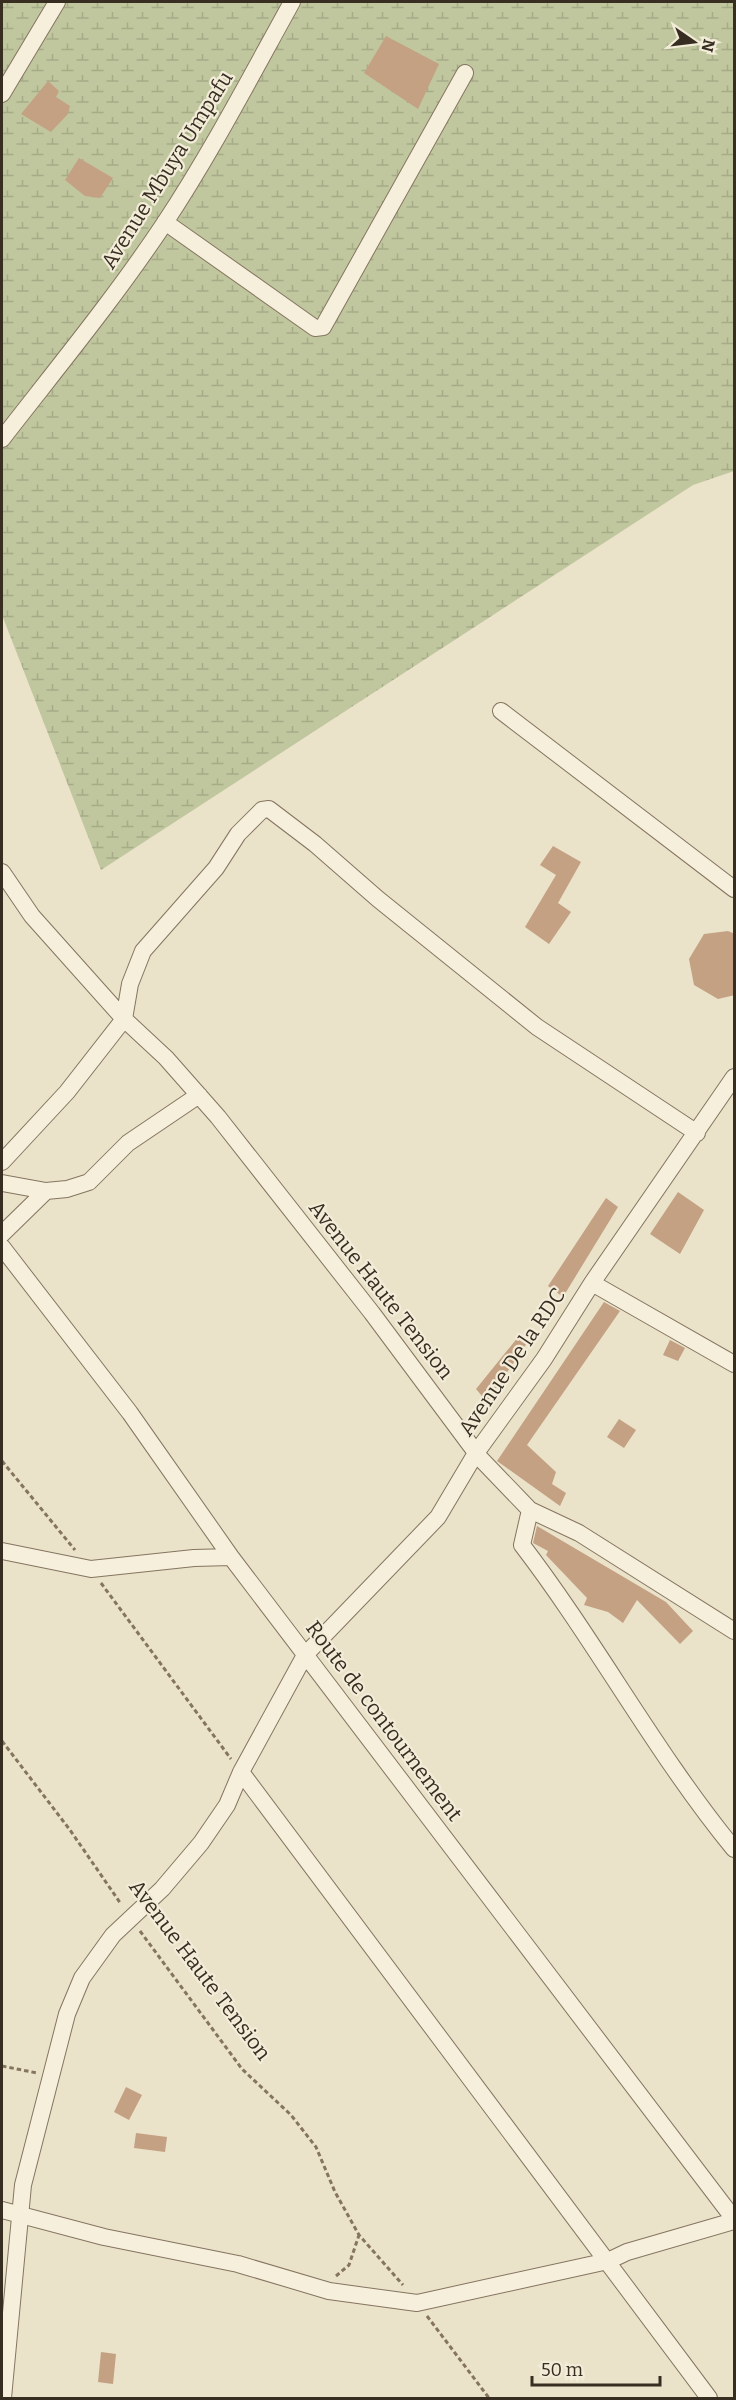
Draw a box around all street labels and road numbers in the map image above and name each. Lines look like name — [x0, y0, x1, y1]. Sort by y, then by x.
street label: Avenue Mbuya Umpafu — [96, 66, 238, 274]
street label: Avenue Haute Tension — [303, 1195, 459, 1385]
street label: Avenue De la RDC — [453, 1283, 571, 1441]
street label: Route de contournement — [300, 1616, 468, 1827]
street label: Avenue Haute Tension — [124, 1874, 276, 2066]

